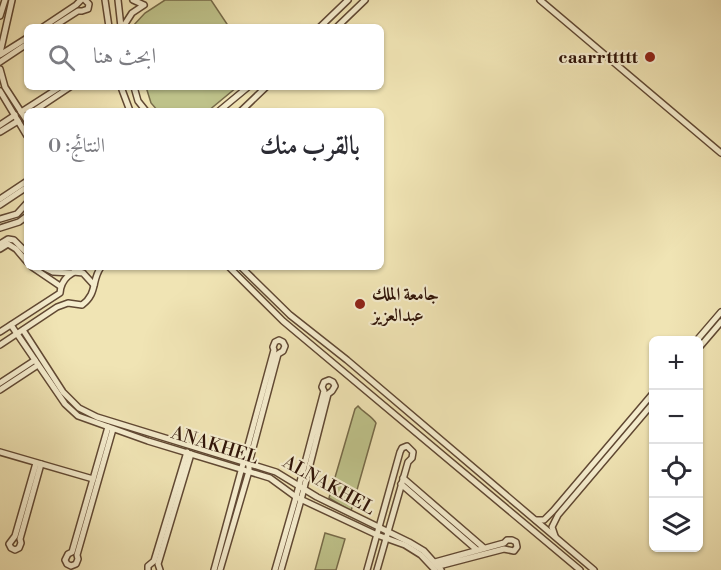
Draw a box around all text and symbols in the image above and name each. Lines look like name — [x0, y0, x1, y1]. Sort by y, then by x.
search box — [24, 24, 384, 90]
icon: search — [45, 41, 78, 74]
text: ابحث هنا — [93, 43, 156, 70]
place label: caarrttttt — [558, 46, 639, 69]
marker: caarrttttt — [643, 50, 657, 64]
text: بالقرب منك — [260, 130, 360, 162]
text: النتائج: 0 — [48, 134, 105, 159]
place label: جامعة الملك عبدالعزيز — [370, 283, 439, 327]
marker: جامعة الملك عبدالعزيز — [353, 297, 367, 311]
map controls — [649, 336, 703, 552]
button: + — [649, 336, 703, 390]
button: − — [649, 390, 703, 444]
street label: ANAKHEL — [168, 421, 261, 470]
button: locate — [649, 444, 703, 498]
street label: ALNAKHEL — [278, 450, 379, 520]
button: layers — [649, 498, 703, 552]

